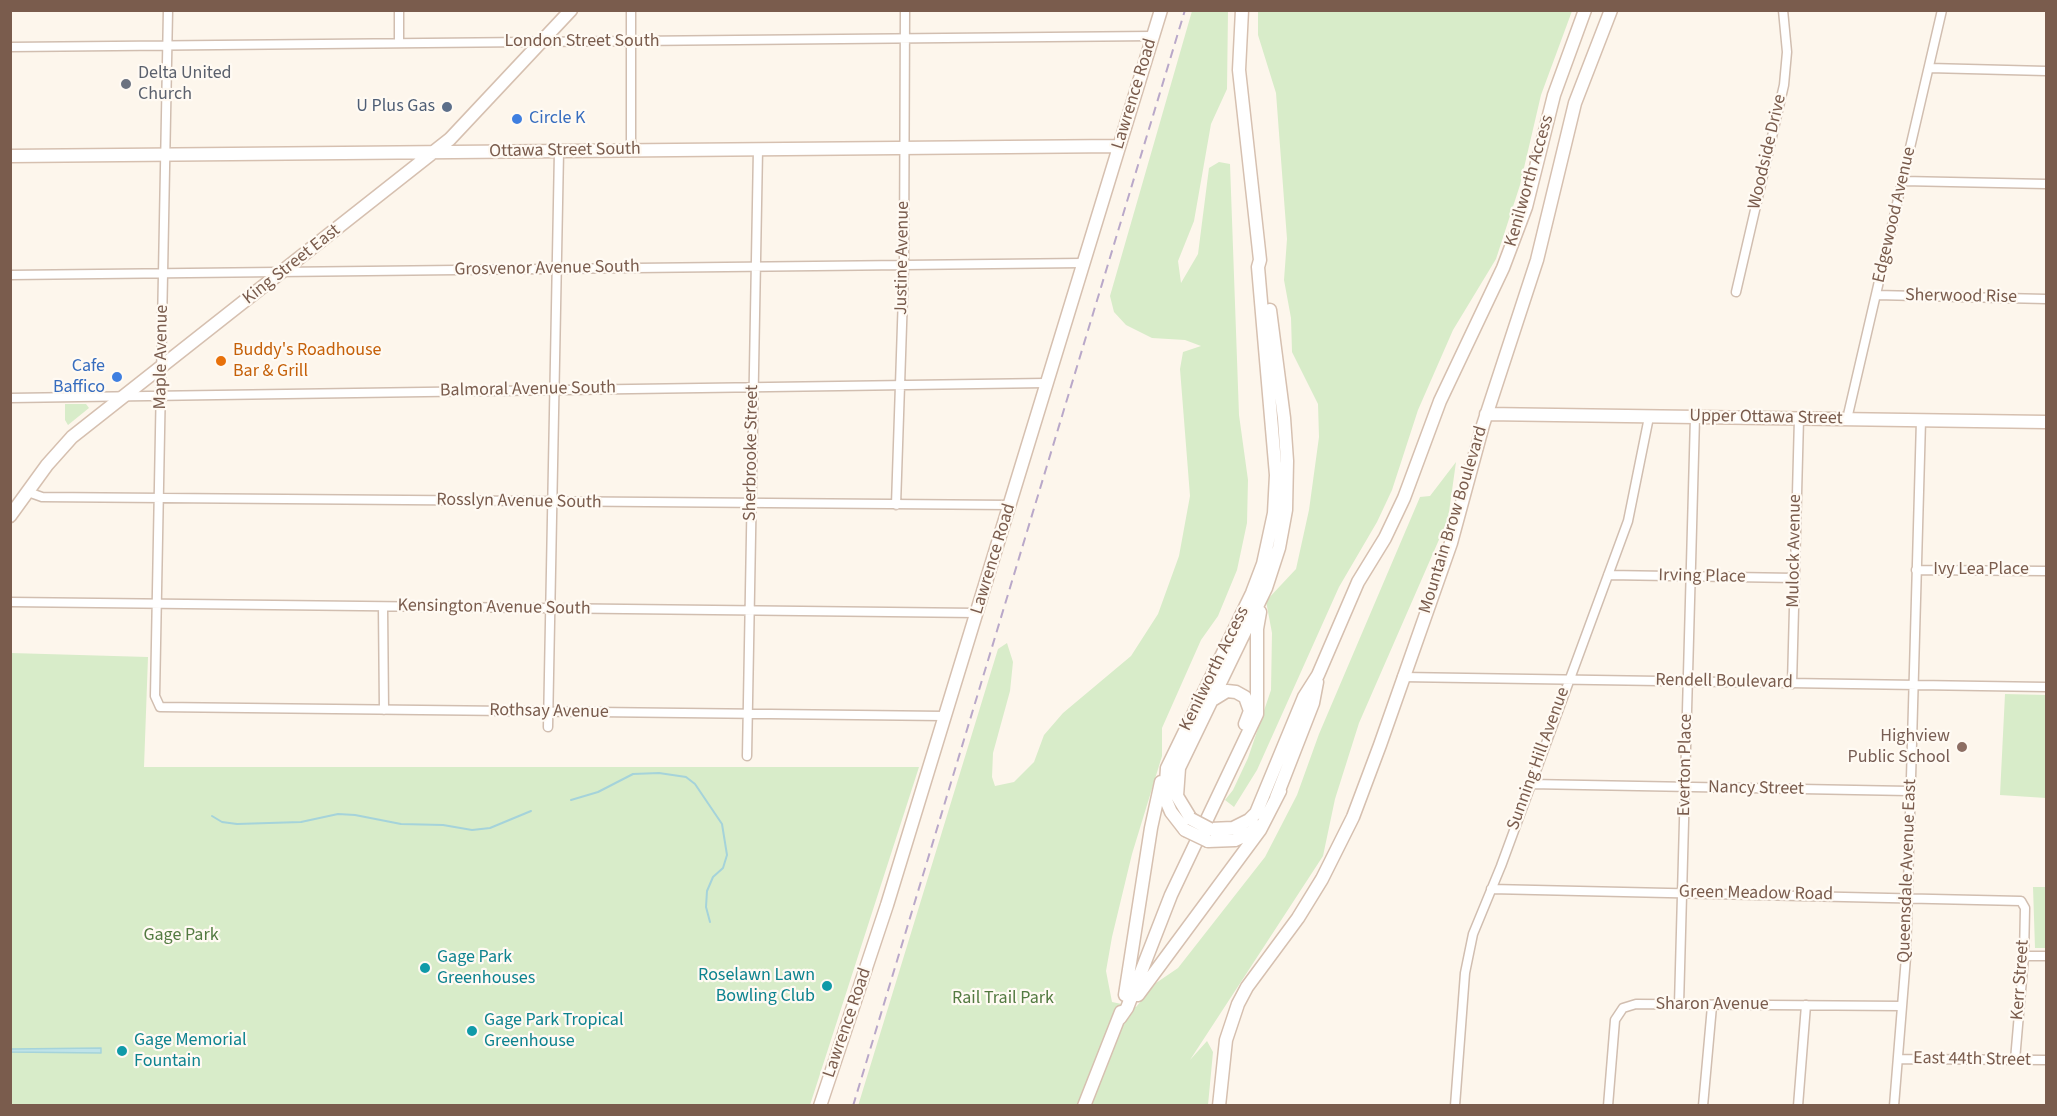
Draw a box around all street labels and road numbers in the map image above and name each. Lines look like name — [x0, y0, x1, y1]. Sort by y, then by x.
street label: London Street South — [504, 31, 660, 53]
street label: Lawrence Road — [1108, 36, 1162, 152]
street label: Woodside Drive — [1744, 92, 1792, 212]
street label: Kenilworth Access — [1501, 113, 1559, 249]
street label: Ottawa Street South — [489, 139, 641, 163]
street label: Edgewood Avenue — [1869, 145, 1921, 285]
street label: Justine Avenue — [891, 201, 915, 315]
street label: King Street East — [239, 220, 345, 310]
street label: Grosvenor Avenue South — [454, 257, 640, 281]
street label: Sherwood Rise — [1905, 285, 2017, 309]
street label: Maple Avenue — [150, 304, 174, 410]
street label: Balmoral Avenue South — [440, 378, 616, 402]
street label: Sherbrooke Street — [740, 385, 764, 521]
street label: Upper Ottawa Street — [1689, 406, 1843, 430]
street label: Mountain Brow Boulevard — [1415, 424, 1493, 616]
street label: Rosslyn Avenue South — [436, 490, 602, 514]
street label: Mulock Avenue — [1783, 494, 1807, 608]
street label: Lawrence Road — [967, 501, 1021, 617]
street label: Ivy Lea Place — [1933, 559, 2029, 581]
street label: Irving Place — [1658, 565, 1746, 589]
street label: Kensington Avenue South — [397, 596, 591, 620]
street label: Kenilworth Access — [1176, 603, 1254, 735]
street label: Rendell Boulevard — [1655, 670, 1793, 694]
street label: Sunning Hill Avenue — [1503, 685, 1575, 833]
street label: Rothsay Avenue — [489, 700, 609, 724]
street label: Everton Place — [1674, 714, 1698, 816]
street label: Nancy Street — [1708, 777, 1804, 801]
street label: Queensdale Avenue East — [1894, 779, 1922, 963]
street label: Green Meadow Road — [1679, 882, 1833, 906]
street label: Kerr Street — [2007, 939, 2035, 1021]
street label: Lawrence Road — [819, 965, 877, 1081]
street label: Sharon Avenue — [1655, 994, 1769, 1016]
street label: East 44th Street — [1913, 1048, 2031, 1072]

